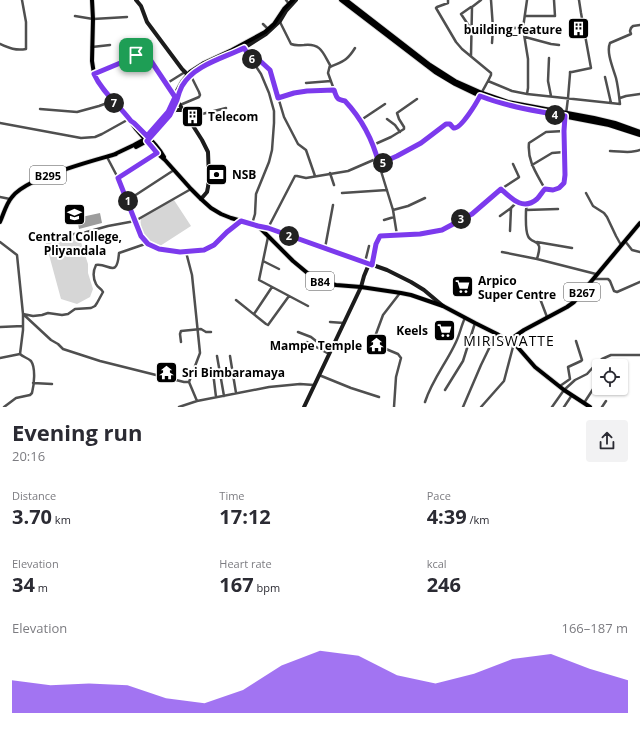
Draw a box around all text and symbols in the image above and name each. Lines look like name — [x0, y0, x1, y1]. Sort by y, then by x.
building icon: building_feature — [565, 16, 591, 42]
place label: building_feature — [464, 21, 562, 38]
pin — [119, 38, 153, 72]
icon: arrive — [125, 44, 147, 66]
pin: 6 — [242, 49, 262, 69]
text: 6 — [249, 51, 255, 66]
pin: 7 — [104, 93, 124, 113]
text: 7 — [111, 95, 117, 110]
building icon: Telecom — [179, 103, 205, 129]
pin: 4 — [545, 105, 565, 125]
text: 4 — [552, 107, 558, 122]
place label: Telecom — [208, 108, 258, 125]
pin: 5 — [373, 153, 393, 173]
text: 5 — [380, 155, 386, 170]
bank icon: NSB — [204, 161, 230, 187]
road number: B295 — [30, 166, 66, 184]
place label: NSB — [232, 166, 256, 183]
pin: 1 — [118, 191, 138, 211]
text: 1 — [125, 193, 131, 208]
school or university icon: Central College, Pliyandala — [62, 202, 88, 228]
pin: 3 — [451, 209, 471, 229]
text: 3 — [458, 211, 464, 226]
pin: 2 — [279, 226, 299, 246]
place label: Central College, Pliyandala — [28, 228, 122, 259]
text: 2 — [286, 228, 292, 243]
road number: B84 — [306, 272, 334, 290]
place label: Arpico Super Centre — [478, 272, 556, 303]
supermarket icon: Arpico Super Centre — [450, 274, 476, 300]
road number: B267 — [564, 283, 600, 301]
supermarket icon: Keels — [431, 317, 457, 343]
place label: Keels — [396, 322, 428, 339]
district label: MIRISWATTE — [463, 331, 555, 350]
temple icon: Mampe Temple — [364, 332, 390, 358]
place label: Mampe Temple — [270, 337, 362, 354]
temple icon: Sri Bimbaramaya — [153, 359, 179, 385]
map controls — [592, 359, 628, 395]
button: locate — [592, 359, 628, 395]
place label: Sri Bimbaramaya — [182, 364, 285, 381]
text: Evening run — [12, 417, 143, 447]
button: share — [586, 420, 628, 462]
text: 20:16 — [12, 447, 45, 465]
text: Distance — [12, 488, 56, 503]
text: Time — [219, 488, 245, 503]
text: Pace — [427, 488, 451, 503]
text: 3.70 — [12, 503, 52, 530]
text: 17:12 — [219, 503, 271, 530]
text: 4:39 — [427, 503, 467, 530]
text: km — [52, 512, 71, 527]
text: /km — [467, 512, 490, 527]
text: Elevation — [12, 556, 59, 571]
text: Heart rate — [219, 556, 272, 571]
text: kcal — [427, 556, 447, 571]
text: 34 — [12, 571, 35, 598]
text: 167 — [219, 571, 254, 598]
text: 246 — [427, 571, 461, 598]
text: m — [35, 580, 48, 595]
text: bpm — [254, 580, 280, 595]
text: Elevation — [12, 619, 67, 637]
text: 166–187 m — [561, 619, 628, 637]

